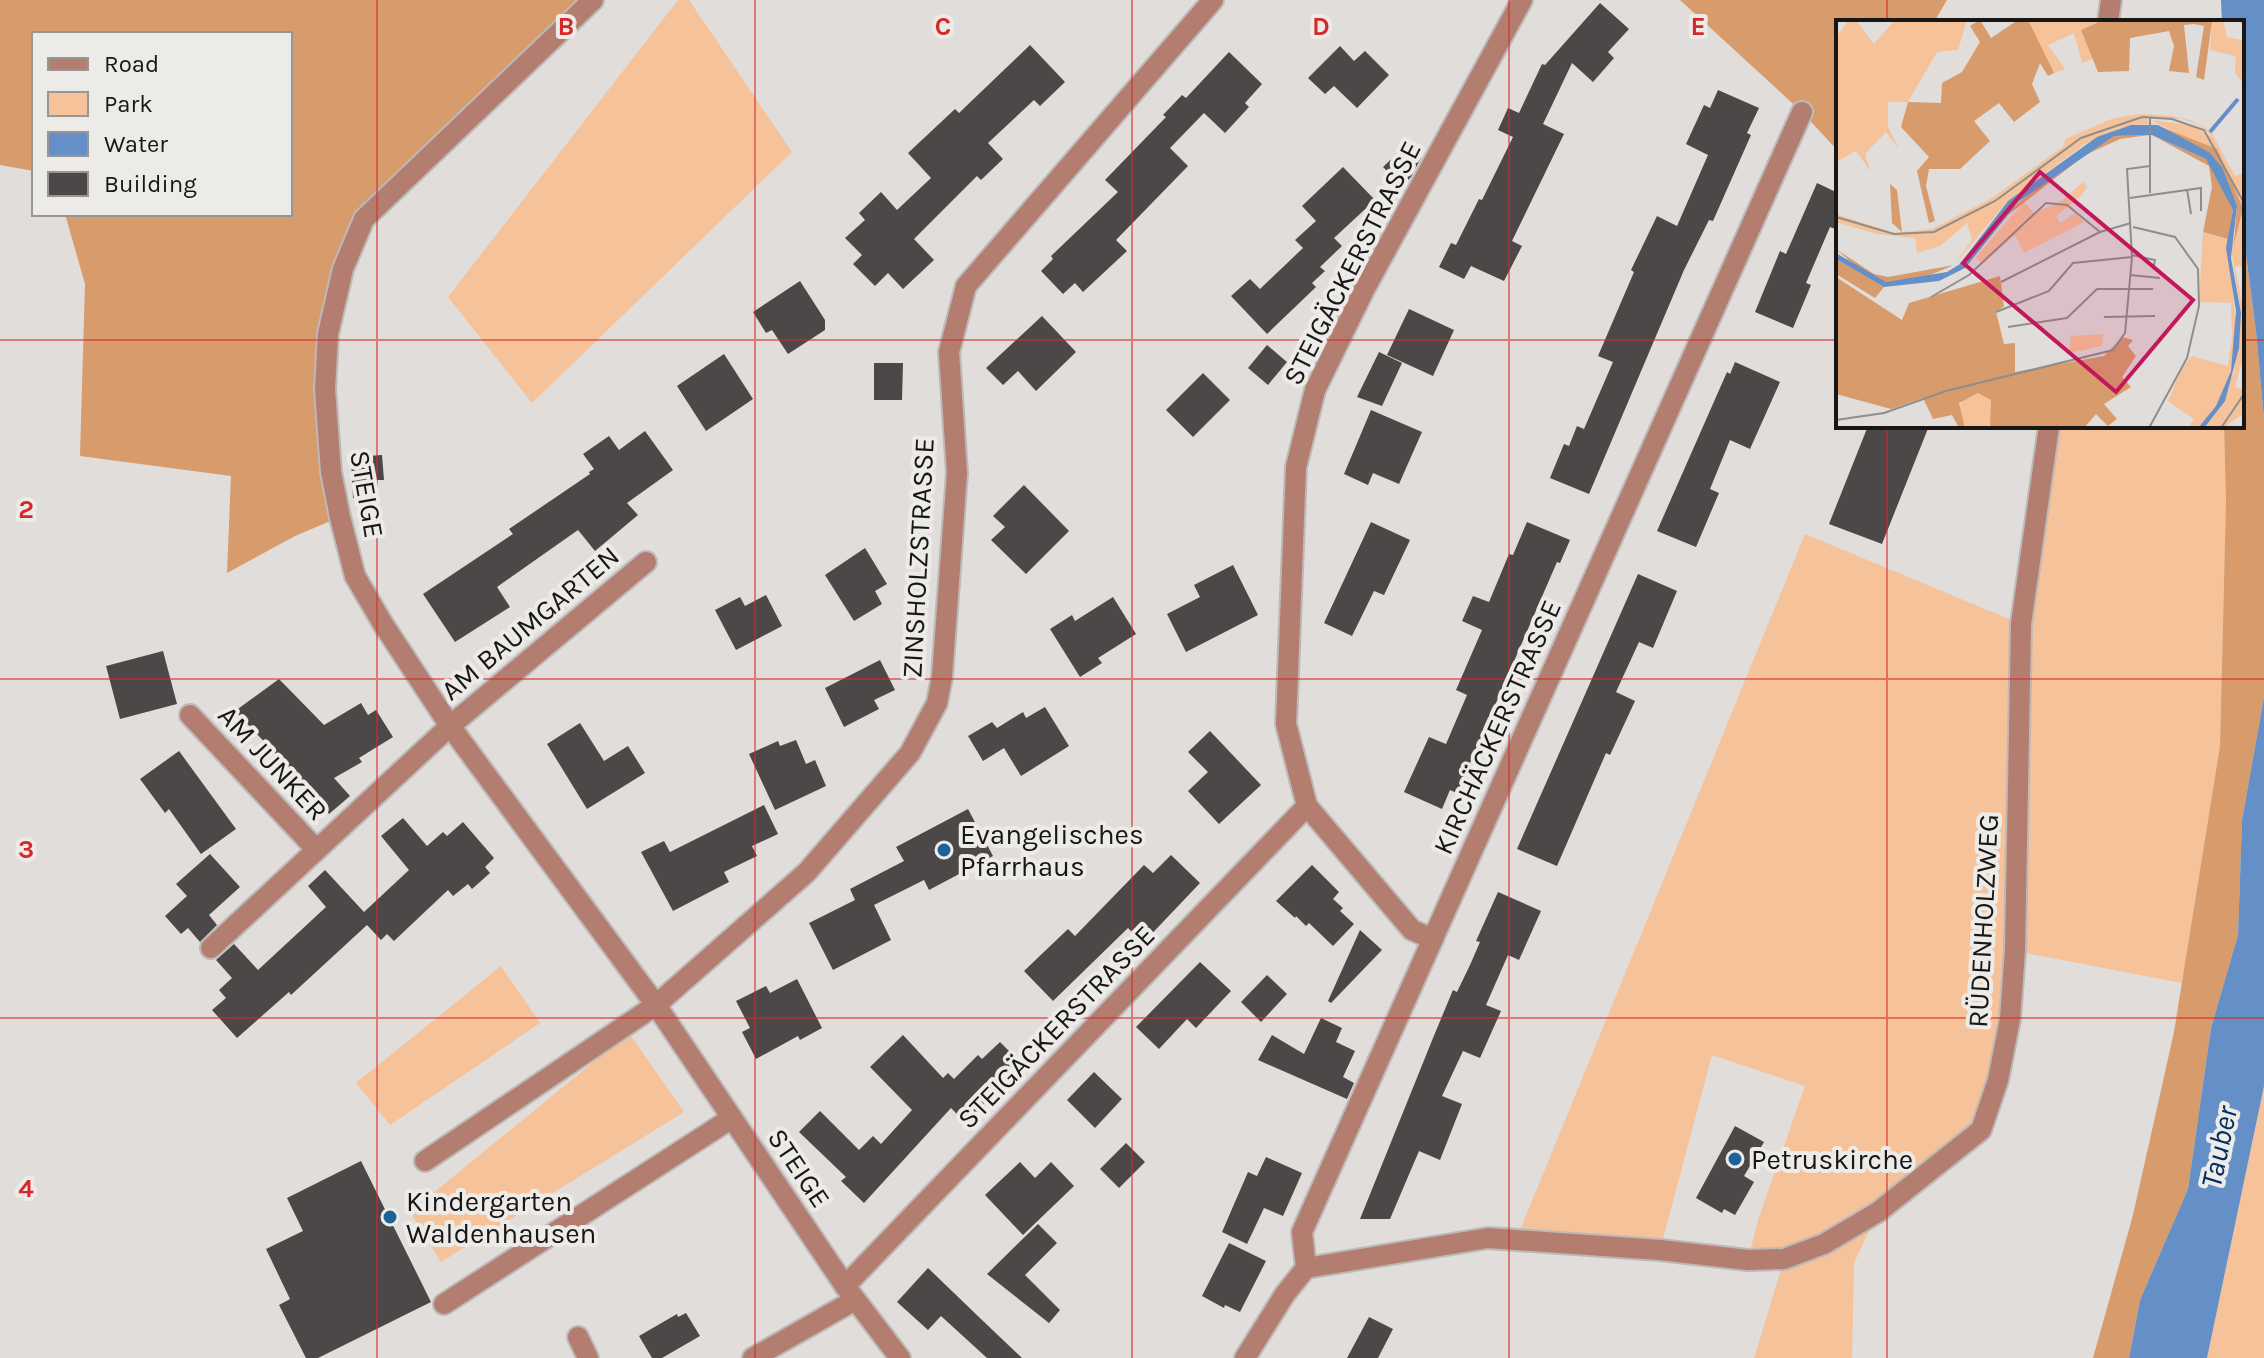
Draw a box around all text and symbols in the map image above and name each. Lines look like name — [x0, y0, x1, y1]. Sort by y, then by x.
text: B — [558, 11, 574, 42]
text: C — [935, 11, 951, 42]
text: D — [1312, 11, 1330, 42]
text: E — [1690, 11, 1706, 42]
inset map — [1836, 20, 2244, 428]
legend — [32, 32, 292, 216]
text: Road — [104, 50, 159, 78]
text: Park — [104, 90, 153, 118]
text: Water — [104, 130, 168, 158]
street label: STEIGÄCKERSTRASSE — [1276, 135, 1428, 391]
text: Building — [104, 170, 197, 198]
street label: ZINSHOLZSTRASSE — [895, 437, 941, 679]
street label: STEIGE — [343, 448, 391, 540]
text: 2 — [18, 494, 34, 525]
street label: AM BAUMGARTEN — [434, 539, 626, 707]
street label: KIRCHÄCKERSTRASSE — [1426, 595, 1568, 859]
street label: AM JUNKER — [211, 699, 335, 827]
street label: RÜDENHOLZWEG — [1961, 813, 2005, 1029]
place label: Evangelisches Pfarrhaus — [960, 818, 1144, 883]
text: 3 — [18, 834, 34, 865]
marker: Evangelisches Pfarrhaus — [935, 841, 953, 859]
street label: STEIGÄCKERSTRASSE — [951, 919, 1161, 1135]
water label: Tauber — [2193, 1101, 2246, 1191]
street label: STEIGE — [761, 1122, 837, 1214]
place label: Petruskirche — [1751, 1143, 1913, 1176]
marker: Petruskirche — [1726, 1150, 1744, 1168]
text: 4 — [18, 1173, 34, 1204]
place label: Kindergarten Waldenhausen — [406, 1185, 597, 1250]
marker: Kindergarten Waldenhausen — [381, 1208, 399, 1226]

